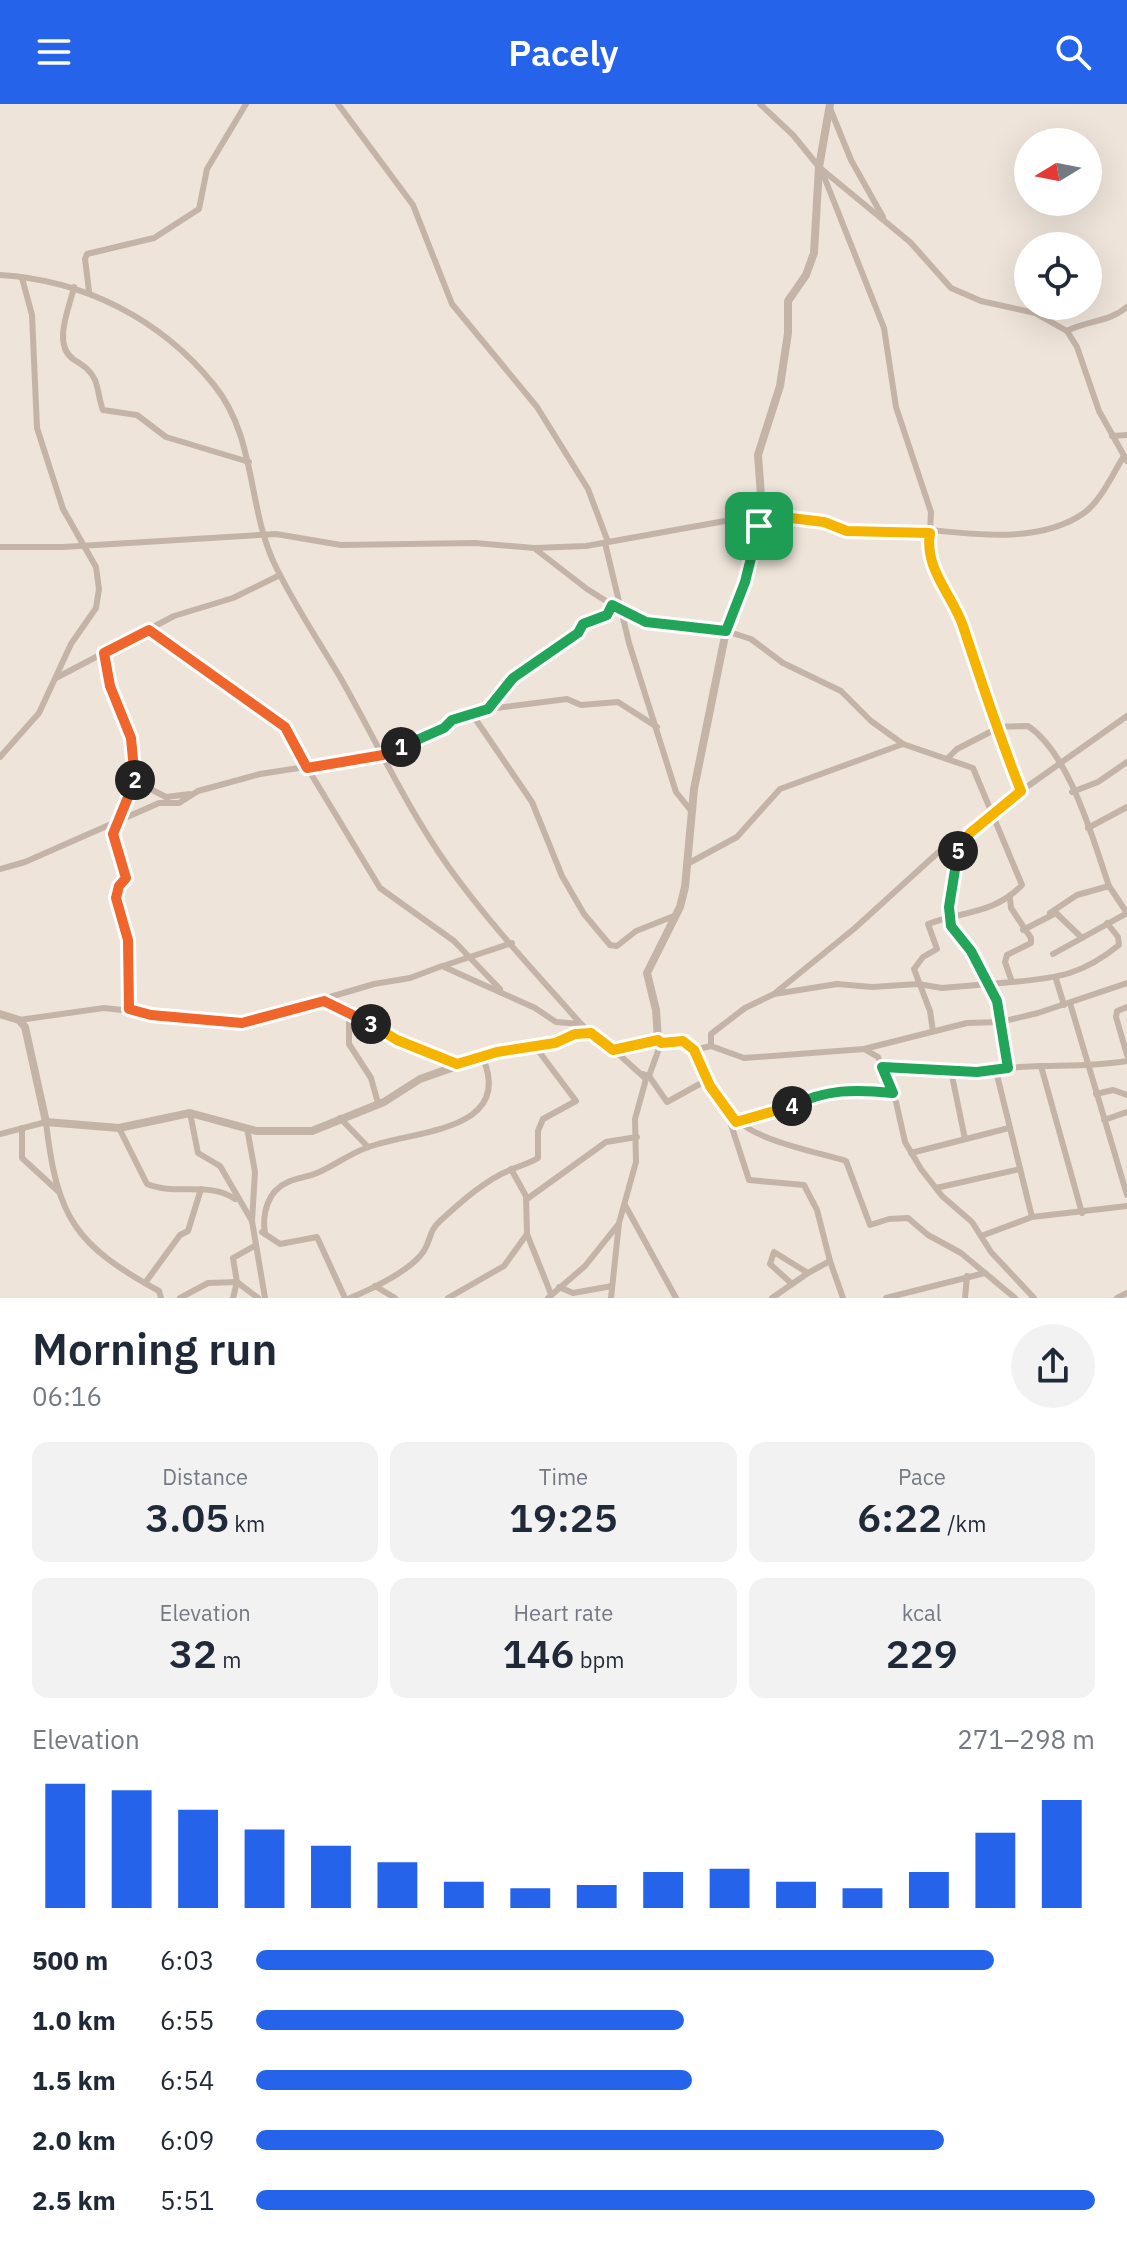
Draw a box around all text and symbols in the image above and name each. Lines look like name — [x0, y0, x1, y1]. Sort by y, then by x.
text: Pacely — [508, 29, 619, 76]
icon: menu — [32, 30, 76, 74]
icon: search — [1051, 30, 1095, 74]
north arrow — [1014, 128, 1102, 216]
map controls — [1014, 128, 1102, 320]
button: locate — [1014, 232, 1102, 320]
pin — [725, 492, 793, 560]
icon: arrive — [737, 504, 781, 548]
pin: 1 — [381, 727, 421, 767]
text: 1 — [394, 732, 408, 761]
pin: 2 — [115, 760, 155, 800]
text: 2 — [128, 765, 142, 794]
pin: 5 — [938, 831, 978, 871]
text: 5 — [951, 836, 965, 865]
pin: 3 — [351, 1004, 391, 1044]
text: 3 — [364, 1009, 378, 1038]
pin: 4 — [772, 1086, 812, 1126]
text: 4 — [785, 1091, 799, 1120]
text: Morning run — [32, 1320, 277, 1377]
button: share — [1011, 1324, 1095, 1408]
text: 06:16 — [32, 1379, 102, 1413]
text: Distance — [162, 1462, 248, 1491]
text: Time — [539, 1462, 588, 1491]
text: Pace — [898, 1462, 946, 1491]
text: 3.05 — [145, 1491, 229, 1543]
text: 19:25 — [509, 1491, 618, 1543]
text: 6:22 — [857, 1491, 942, 1543]
text: km — [229, 1509, 265, 1538]
text: /km — [942, 1509, 986, 1538]
text: Elevation — [160, 1598, 251, 1627]
text: Heart rate — [514, 1598, 613, 1627]
text: kcal — [902, 1598, 942, 1627]
text: 32 — [169, 1627, 217, 1679]
text: 146 — [503, 1627, 575, 1679]
text: 229 — [886, 1627, 958, 1679]
text: m — [217, 1645, 241, 1674]
text: bpm — [575, 1645, 624, 1674]
text: Elevation — [32, 1722, 140, 1756]
text: 271–298 m — [957, 1722, 1095, 1756]
text: 500 m — [32, 1943, 108, 1977]
text: 6:03 — [160, 1943, 214, 1977]
text: 1.0 km — [32, 2003, 116, 2037]
text: 6:55 — [160, 2003, 214, 2037]
text: 1.5 km — [32, 2063, 116, 2097]
text: 6:54 — [160, 2063, 214, 2097]
text: 2.0 km — [32, 2123, 116, 2157]
text: 6:09 — [160, 2123, 214, 2157]
text: 2.5 km — [32, 2183, 116, 2217]
text: 5:51 — [160, 2183, 214, 2217]

